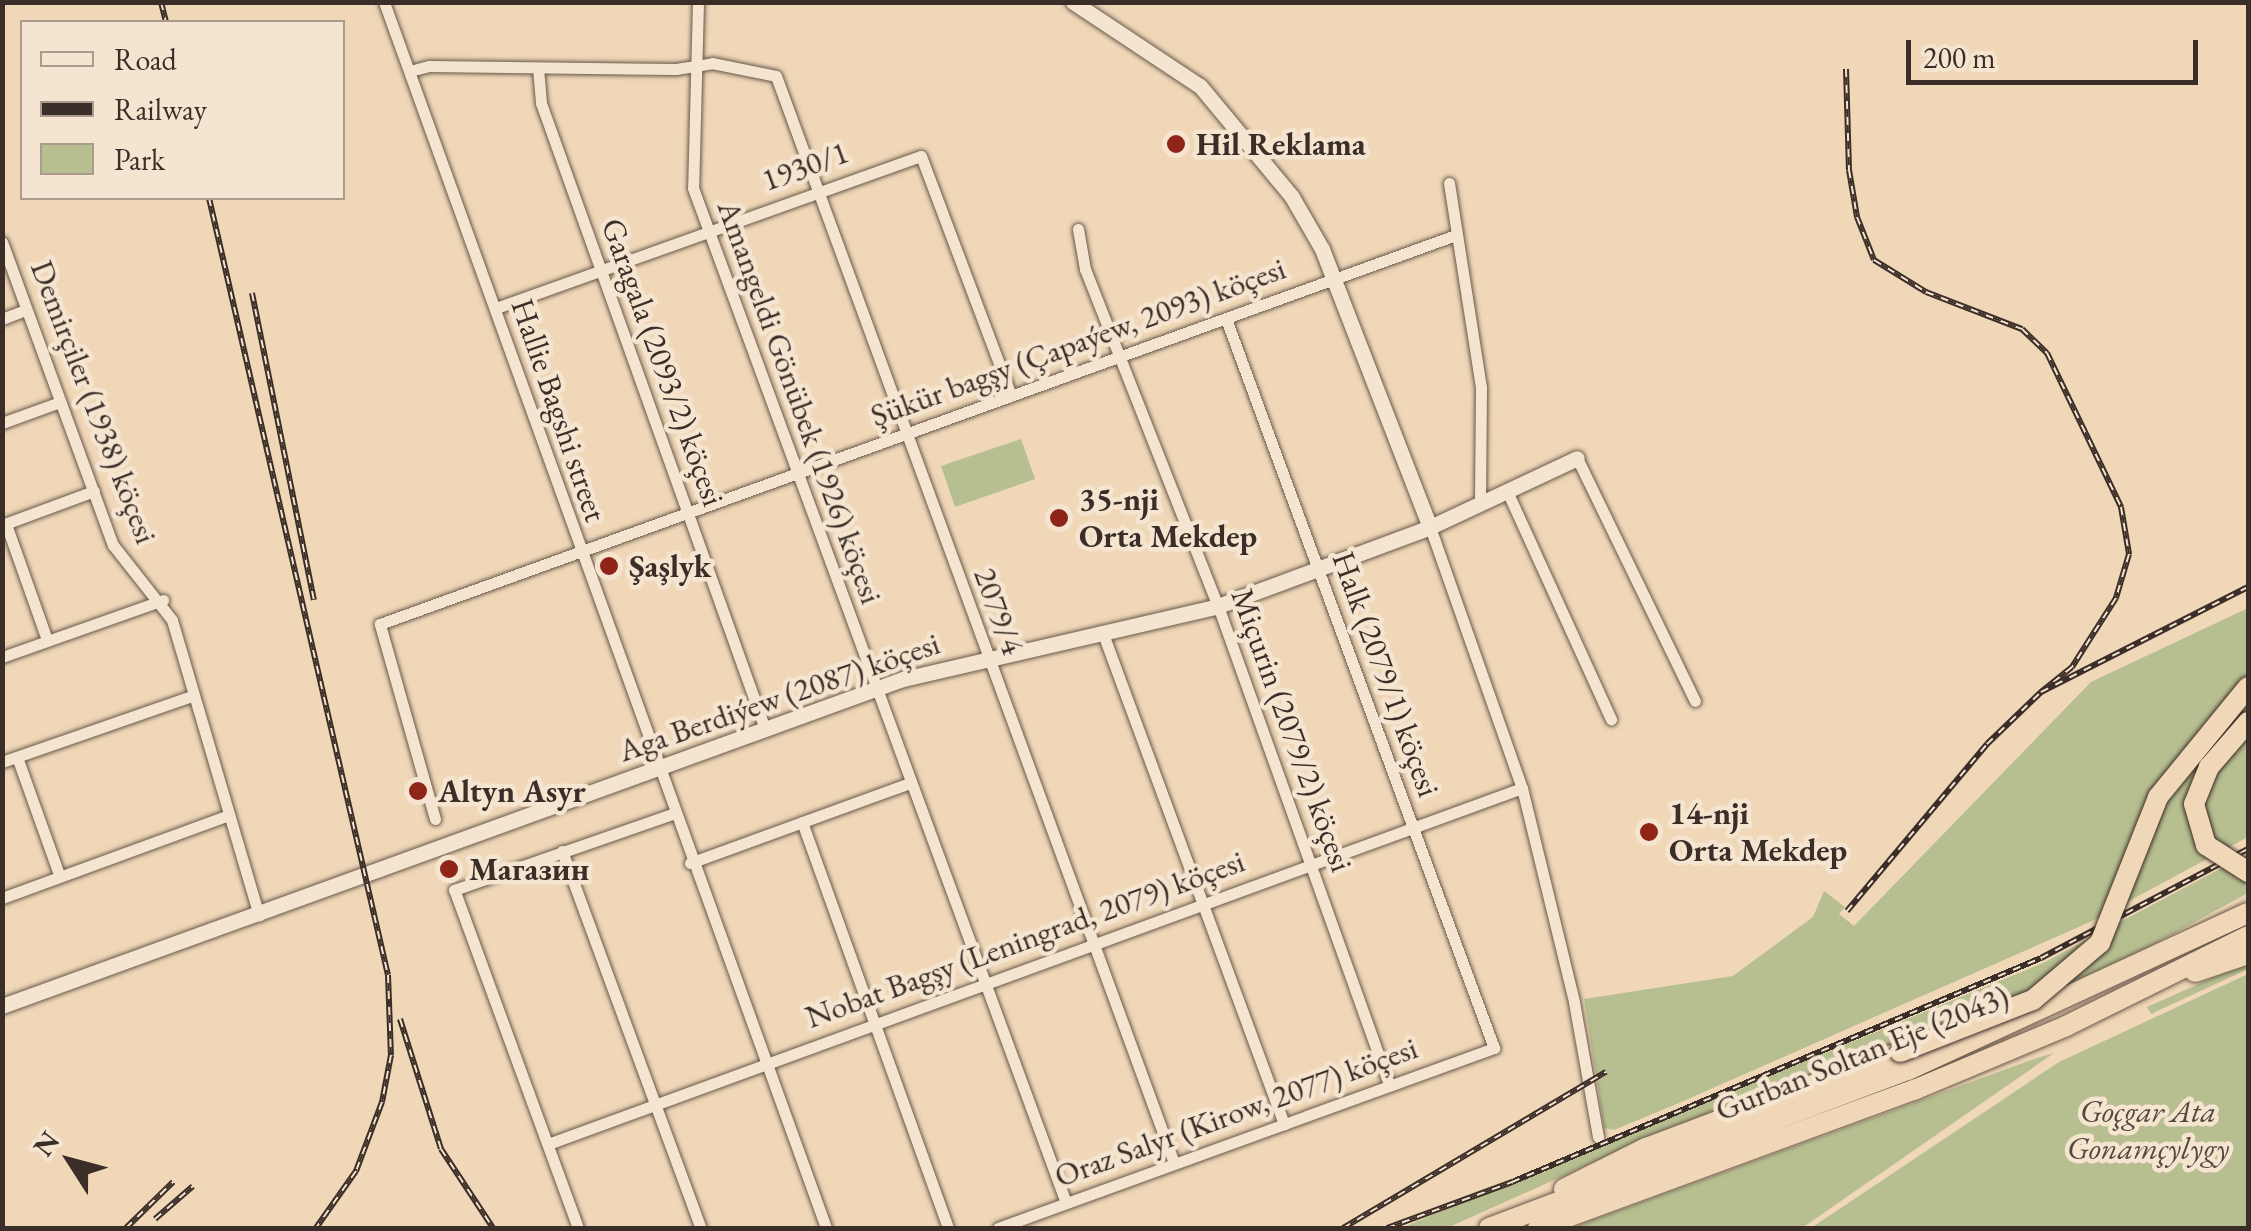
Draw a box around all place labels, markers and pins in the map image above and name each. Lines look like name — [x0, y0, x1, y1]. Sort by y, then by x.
place label: Hil Reklama — [1196, 125, 1366, 163]
marker: Hil Reklama — [1165, 133, 1187, 155]
place label: 35-nji Orta Mekdep — [1079, 481, 1257, 556]
marker: 35-nji Orta Mekdep — [1048, 507, 1070, 529]
place label: Şaşlyk — [629, 547, 711, 585]
marker: Şaşlyk — [598, 555, 620, 577]
place label: Altyn Asyr — [438, 772, 586, 810]
marker: Altyn Asyr — [407, 780, 429, 802]
place label: 14-nji Orta Mekdep — [1669, 795, 1847, 870]
marker: 14-nji Orta Mekdep — [1638, 821, 1660, 843]
place label: Магазин — [469, 850, 589, 888]
marker: Магазин — [438, 858, 460, 880]

